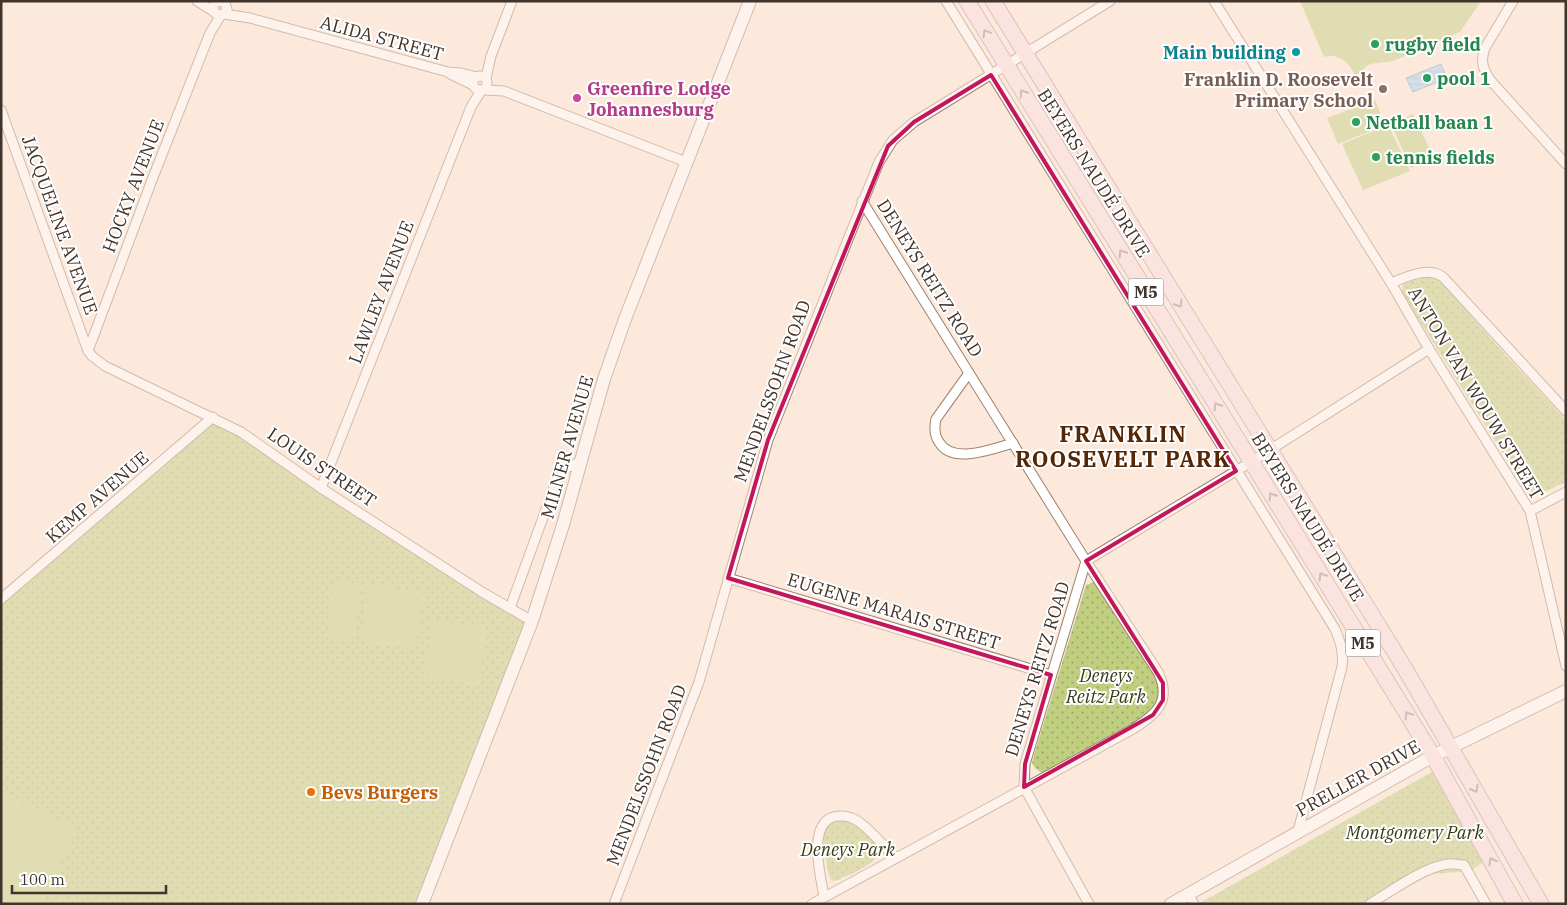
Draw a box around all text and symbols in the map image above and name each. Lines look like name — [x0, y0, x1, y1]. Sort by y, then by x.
street label: ALIDA STREET — [318, 10, 447, 66]
one-way arrow — [982, 30, 992, 39]
place label: rugby field — [1385, 33, 1481, 56]
marker: rugby field — [1369, 38, 1381, 50]
place label: Main building — [1163, 41, 1287, 64]
marker: Main building — [1290, 46, 1302, 58]
place label: pool 1 — [1437, 67, 1491, 90]
place label: Franklin D. Roosevelt Primary School — [1184, 68, 1373, 112]
marker: pool 1 — [1421, 72, 1433, 84]
place label: Greenfire Lodge Johannesburg — [587, 77, 731, 121]
marker: Franklin D. Roosevelt Primary School — [1377, 83, 1389, 95]
street label: BEYERS NAUDÉ DRIVE — [1033, 84, 1155, 262]
one-way arrow — [1020, 90, 1029, 99]
marker: Greenfire Lodge Johannesburg — [571, 92, 583, 104]
place label: Netball baan 1 — [1366, 111, 1494, 134]
street label: HOCKY AVENUE — [97, 116, 169, 256]
marker: Netball baan 1 — [1350, 116, 1362, 128]
street label: JACQUELINE AVENUE — [17, 132, 103, 318]
place label: tennis fields — [1386, 146, 1495, 169]
marker: tennis fields — [1370, 151, 1382, 163]
street label: DENEYS REITZ ROAD — [872, 195, 988, 361]
street label: LAWLEY AVENUE — [343, 217, 419, 367]
one-way arrow — [1119, 249, 1128, 258]
road number: M5 — [1128, 278, 1164, 306]
street label: ANTON VAN WOUW STREET — [1403, 282, 1549, 504]
street label: MENDELSSOHN ROAD — [728, 297, 816, 485]
one-way arrow — [1173, 298, 1182, 307]
street label: MILNER AVENUE — [536, 373, 598, 521]
one-way arrow — [1213, 402, 1223, 411]
district label: FRANKLIN ROOSEVELT PARK — [1015, 419, 1231, 473]
street label: LOUIS STREET — [263, 422, 381, 512]
street label: BEYERS NAUDÉ DRIVE — [1247, 428, 1369, 606]
street label: KEMP AVENUE — [41, 446, 153, 548]
one-way arrow — [1269, 492, 1279, 501]
street label: EUGENE MARAIS STREET — [785, 568, 1004, 654]
one-way arrow — [1319, 573, 1329, 582]
street label: DENEYS REITZ ROAD — [999, 579, 1075, 759]
road number: M5 — [1346, 630, 1380, 656]
park label: Deneys Reitz Park — [1065, 664, 1147, 708]
street label: MENDELSSOHN ROAD — [601, 681, 691, 869]
one-way arrow — [1404, 711, 1414, 720]
street label: PRELLER DRIVE — [1292, 734, 1424, 822]
place label: Bevs Burgers — [321, 781, 438, 804]
one-way arrow — [1469, 784, 1479, 793]
marker: Bevs Burgers — [305, 786, 317, 798]
park label: Montgomery Park — [1345, 821, 1484, 844]
park label: Deneys Park — [800, 838, 896, 861]
one-way arrow — [1488, 857, 1498, 866]
scale bar — [12, 862, 166, 894]
text: 100 m — [20, 870, 65, 889]

